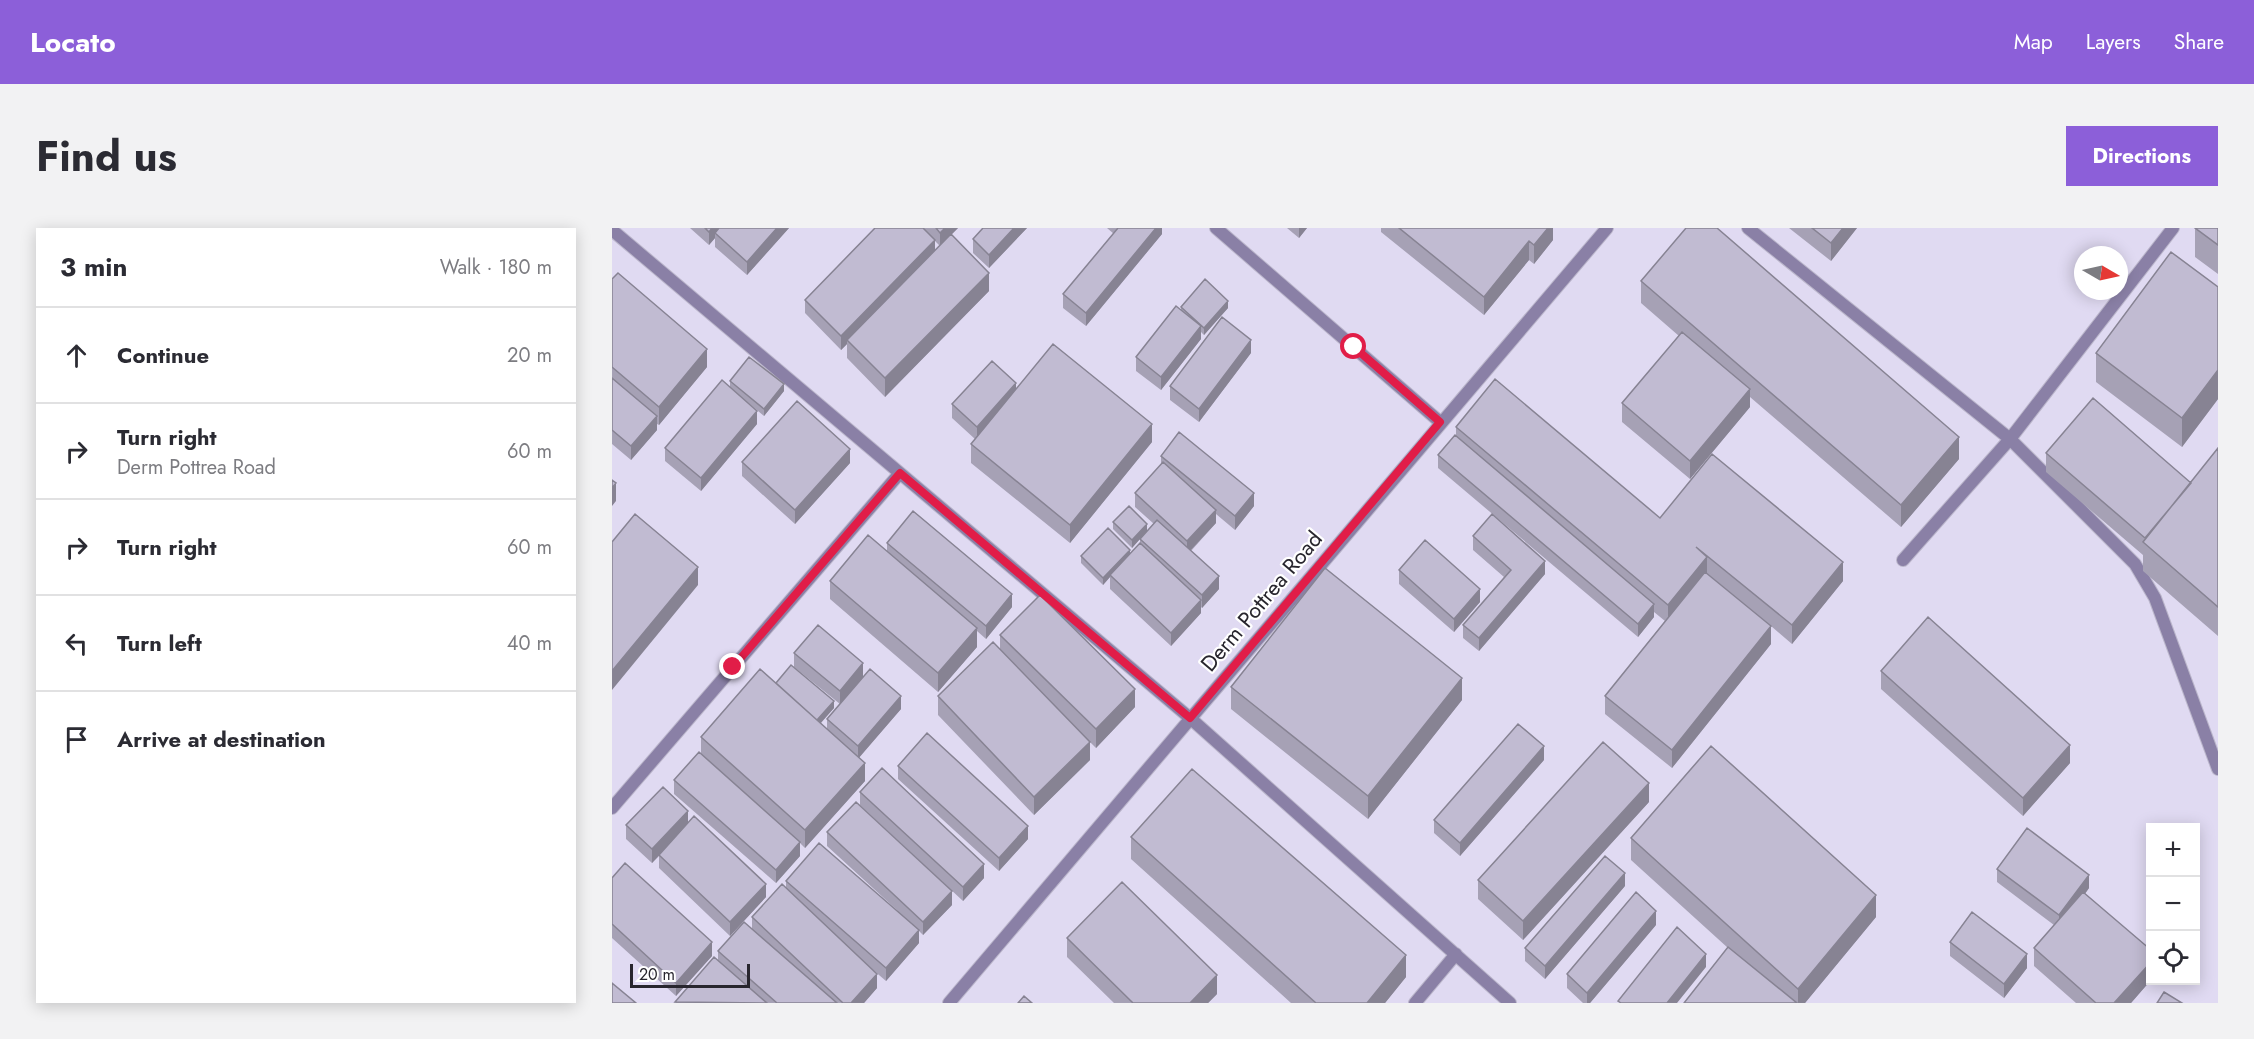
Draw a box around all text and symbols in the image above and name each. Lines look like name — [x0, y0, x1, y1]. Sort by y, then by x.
text: Locato — [30, 22, 116, 63]
text: Map — [2014, 27, 2053, 57]
text: Layers — [2086, 27, 2141, 57]
text: Share — [2174, 27, 2224, 57]
text: Find us — [36, 126, 177, 187]
button: Directions — [2066, 126, 2218, 186]
north arrow — [2074, 246, 2128, 300]
text: 3 min — [60, 248, 127, 286]
text: Walk · 180 m — [440, 253, 552, 282]
route start — [1340, 333, 1366, 359]
icon: ahead — [60, 339, 93, 372]
text: Continue — [117, 339, 209, 371]
text: 20 m — [507, 341, 552, 370]
text: Turn right — [117, 421, 217, 453]
icon: right — [60, 435, 93, 468]
text: 60 m — [507, 437, 552, 466]
text: Derm Pottrea Road — [117, 453, 276, 482]
street label: Derm Pottrea Road — [1193, 524, 1329, 678]
icon: right — [60, 531, 93, 564]
text: Turn right — [117, 531, 217, 563]
text: 60 m — [507, 533, 552, 562]
icon: left — [60, 627, 93, 660]
text: Turn left — [117, 627, 202, 659]
text: 40 m — [507, 629, 552, 658]
route end — [719, 653, 745, 679]
icon: arrive — [60, 723, 93, 756]
text: Arrive at destination — [117, 723, 326, 755]
map controls — [2146, 823, 2200, 985]
button: + — [2146, 823, 2200, 877]
button: − — [2146, 877, 2200, 931]
button: locate — [2146, 931, 2200, 985]
scale bar — [630, 961, 750, 988]
text: 20 m — [639, 963, 675, 986]

